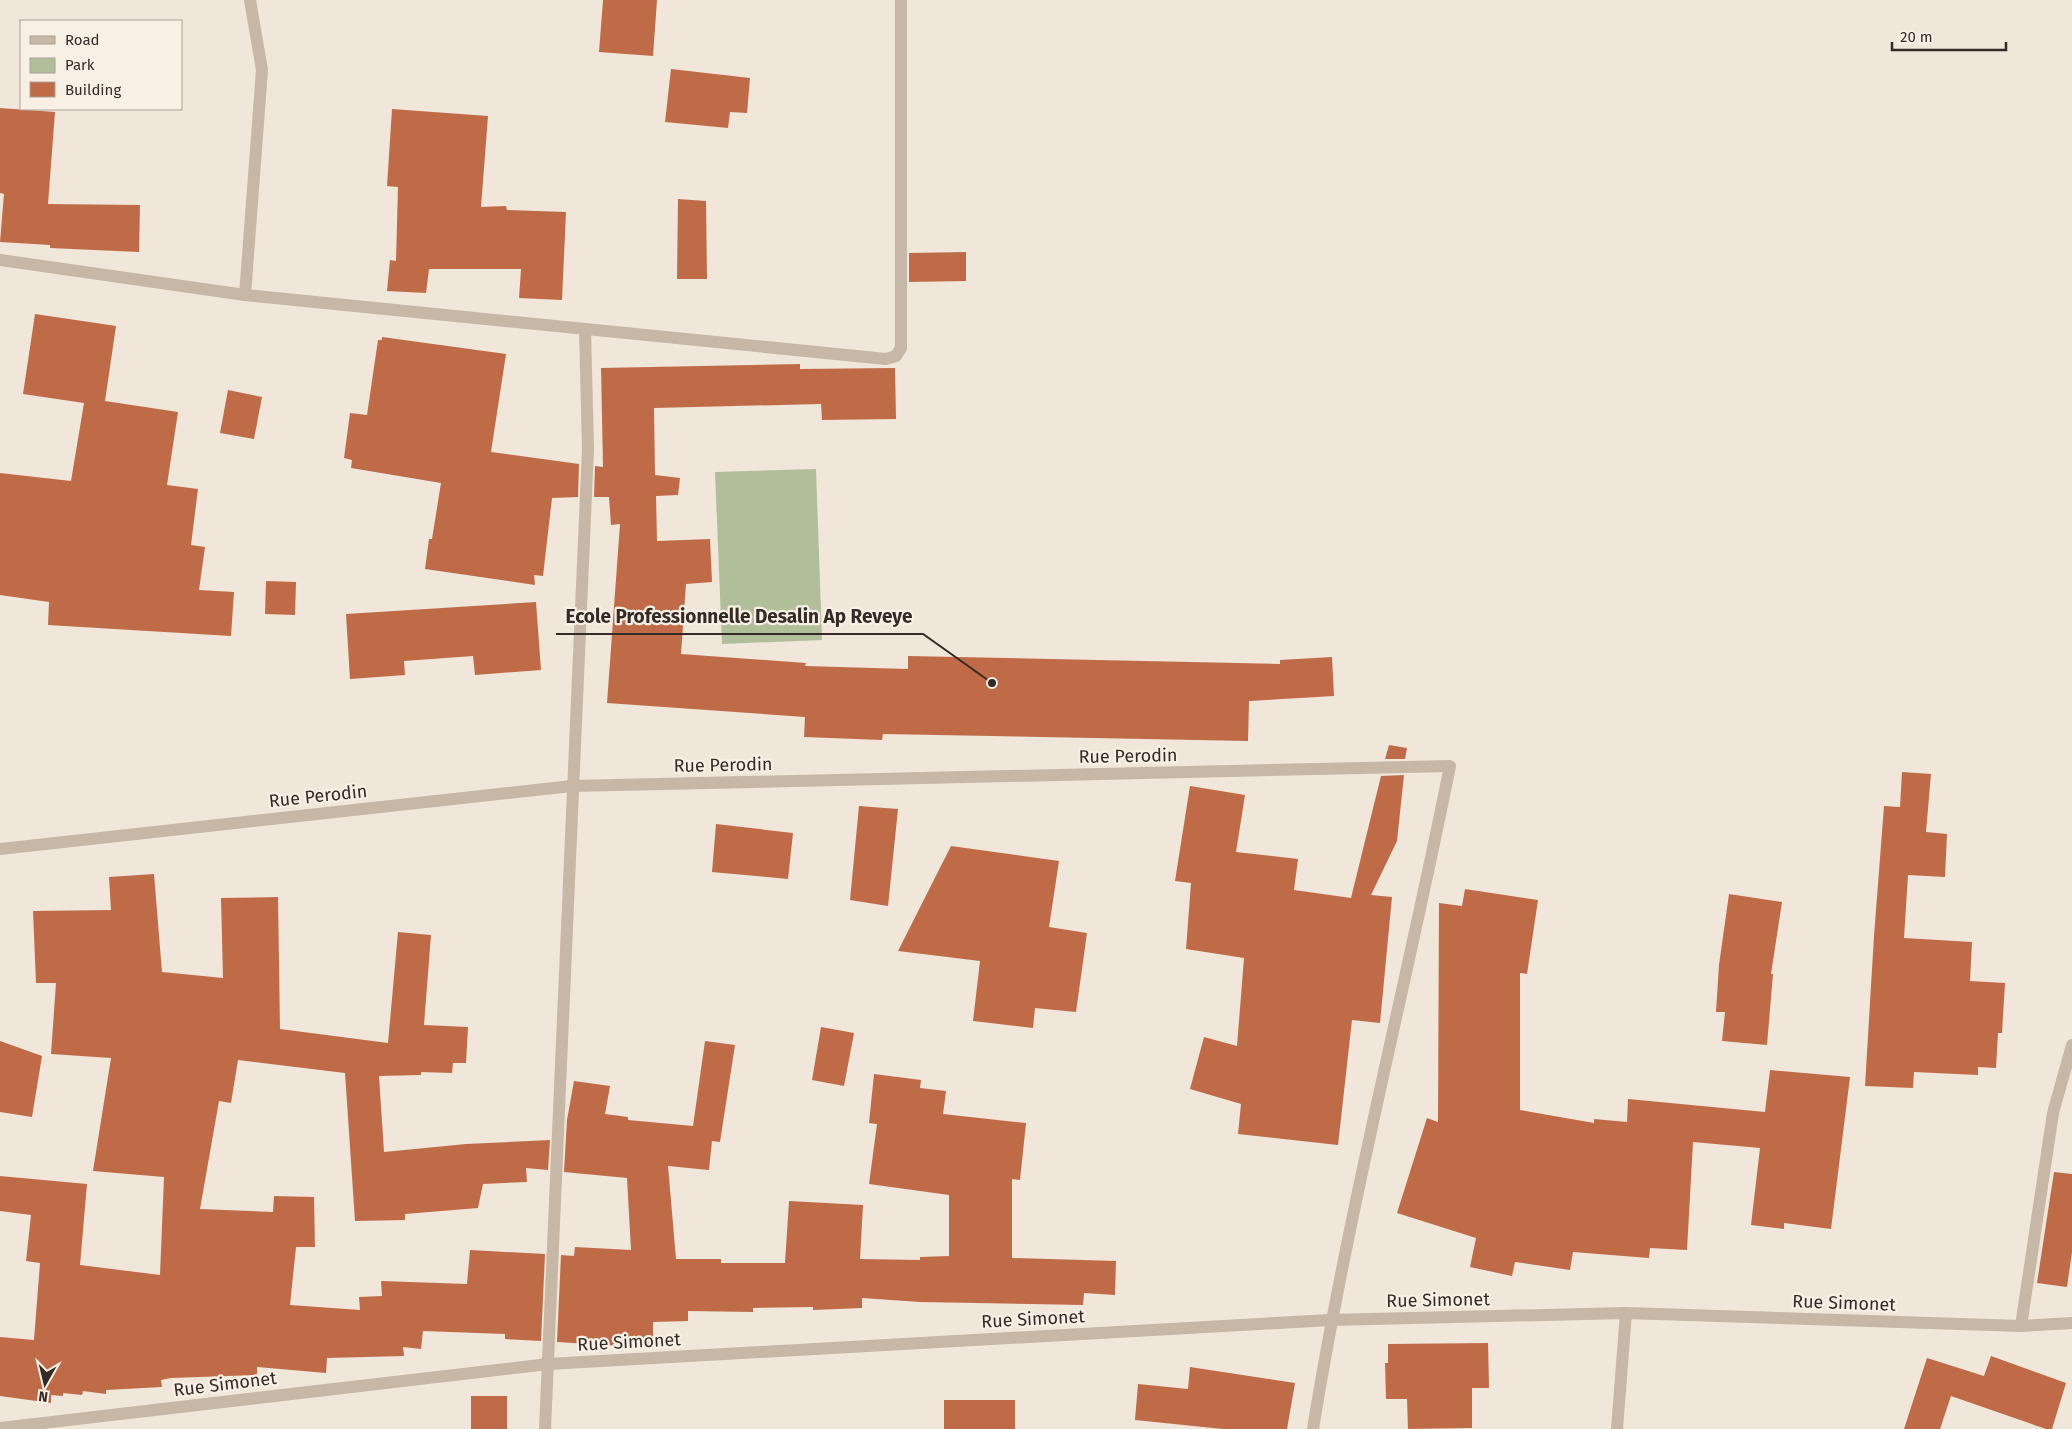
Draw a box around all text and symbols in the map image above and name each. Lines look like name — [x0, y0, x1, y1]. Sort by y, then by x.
legend — [20, 20, 182, 110]
scale bar — [1892, 20, 2006, 52]
text: 20 m — [1900, 28, 1933, 46]
text: Road — [65, 31, 100, 49]
text: Park — [65, 56, 95, 74]
text: Building — [65, 81, 121, 99]
callout: Ecole Professionnelle Desalin Ap Reveye — [556, 600, 923, 634]
text: Ecole Professionnelle Desalin Ap Reveye — [566, 605, 912, 628]
street label: Rue Perodin — [1078, 744, 1178, 768]
street label: Rue Perodin — [673, 753, 773, 777]
street label: Rue Perodin — [268, 780, 368, 812]
street label: Rue Simonet — [1386, 1288, 1490, 1312]
street label: Rue Simonet — [1792, 1290, 1897, 1316]
street label: Rue Simonet — [981, 1305, 1086, 1333]
street label: Rue Simonet — [577, 1328, 682, 1356]
north arrow — [20, 1359, 70, 1409]
street label: Rue Simonet — [172, 1367, 278, 1401]
text: N — [37, 1387, 49, 1405]

